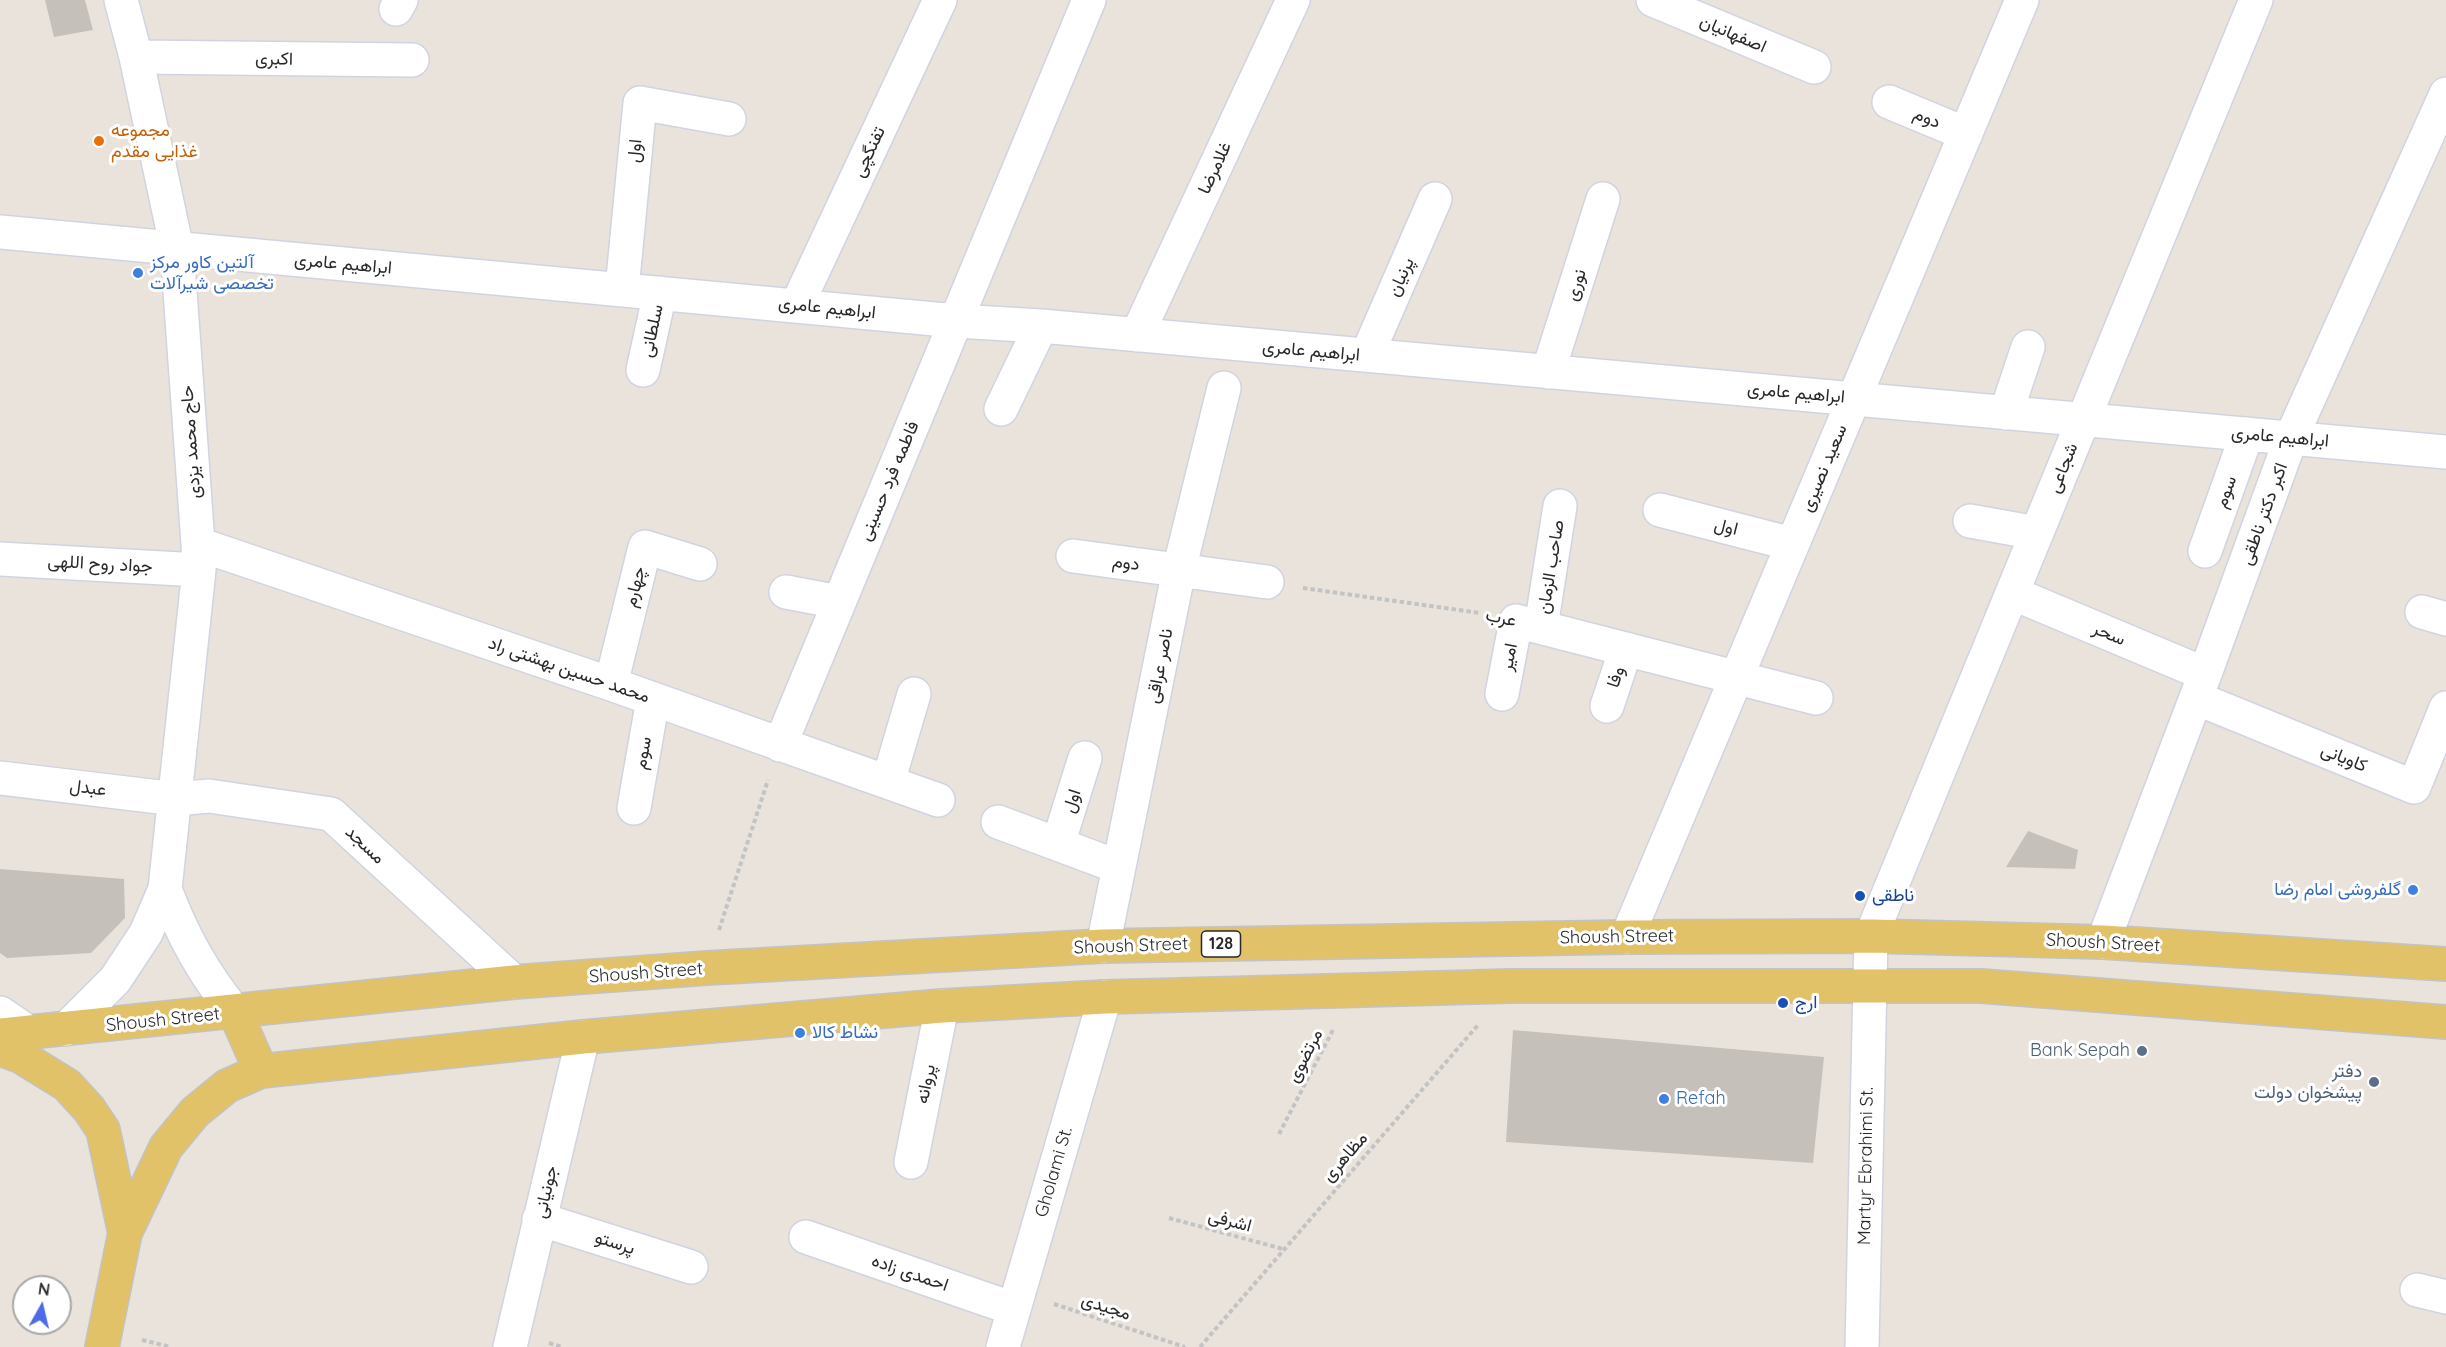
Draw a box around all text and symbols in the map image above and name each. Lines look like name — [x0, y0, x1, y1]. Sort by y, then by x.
street label: اصفهانیان — [1696, 10, 1770, 58]
street label: اکبری — [255, 48, 293, 70]
street label: دوم — [1910, 103, 1944, 133]
place label: مجموعه غذایی مقدم — [111, 120, 198, 162]
street label: تفنگچی — [848, 123, 890, 181]
marker: مجموعه غذایی مقدم — [92, 134, 106, 148]
street label: اول — [623, 138, 647, 164]
street label: غلامرضا — [1194, 138, 1236, 198]
street label: ابراهیم عامری — [293, 249, 393, 279]
place label: آلتین کاور مرکز تخصصی شیرآلات — [150, 252, 274, 294]
street label: پرنیان — [1383, 254, 1419, 300]
marker: آلتین کاور مرکز تخصصی شیرآلات — [131, 266, 145, 280]
street label: نوری — [1561, 266, 1591, 304]
street label: ابراهیم عامری — [777, 292, 877, 324]
street label: سلطانی — [636, 303, 668, 359]
street label: ابراهیم عامری — [1261, 336, 1361, 366]
street label: ابراهیم عامری — [1746, 378, 1846, 408]
street label: حاج محمد یزدی — [176, 385, 206, 499]
street label: فاطمه فرد حسینی — [854, 418, 924, 544]
street label: سعید نصیری — [1796, 421, 1852, 515]
street label: ابراهیم عامری — [2230, 422, 2330, 452]
street label: شجاعی — [2043, 440, 2083, 496]
street label: اکبر دکتر ناطقی — [2236, 460, 2292, 568]
street label: سوم — [2210, 473, 2242, 511]
street label: اول — [1712, 514, 1740, 540]
street label: صاحب الزمان — [1533, 518, 1569, 616]
street label: جواد روح اللهی — [47, 550, 153, 578]
street label: دوم — [1111, 550, 1141, 576]
street label: چهارم — [620, 564, 650, 610]
street label: عرب — [1484, 604, 1518, 632]
street label: سحر — [2089, 618, 2129, 650]
street label: ناصر عراقی — [1142, 627, 1178, 705]
street label: محمد حسین بهشتی راد — [485, 632, 653, 708]
street label: امیر — [1496, 641, 1522, 673]
street label: وفا — [1602, 664, 1630, 690]
street label: سوم — [630, 735, 656, 771]
street label: کاویانی — [2318, 739, 2370, 777]
street label: عبدل — [68, 775, 108, 801]
street label: اول — [1058, 786, 1086, 816]
street label: مسجد — [341, 821, 389, 869]
place label: گلفروشی امام رضا — [2274, 879, 2401, 901]
marker: گلفروشی امام رضا — [2406, 883, 2420, 897]
place label: ناطقی — [1872, 885, 1914, 907]
marker: ناطقی — [1853, 889, 1867, 903]
street label: Shoush Street — [1560, 925, 1674, 949]
street label: Shoush Street — [2045, 929, 2161, 957]
road number: 128 — [1202, 931, 1240, 957]
street label: Shoush Street — [1074, 933, 1188, 959]
street label: Shoush Street — [588, 958, 704, 988]
place label: ارج — [1795, 992, 1817, 1014]
marker: ارج — [1776, 996, 1790, 1010]
street label: Shoush Street — [105, 1003, 221, 1037]
place label: نشاط کالا — [812, 1022, 878, 1044]
marker: نشاط کالا — [793, 1026, 807, 1040]
street label: مرتضوی — [1282, 1026, 1328, 1086]
place label: Bank Sepah — [2030, 1040, 2130, 1062]
marker: Bank Sepah — [2135, 1044, 2149, 1058]
place label: دفتر پیشخوان دولت — [2254, 1061, 2362, 1104]
street label: پروانه — [912, 1063, 940, 1105]
marker: دفتر پیشخوان دولت — [2367, 1075, 2381, 1089]
street label: Martyr Ebrahimi St. — [1854, 1087, 1878, 1245]
place label: Refah — [1676, 1088, 1726, 1110]
marker: Refah — [1657, 1092, 1671, 1106]
street label: Gholami St. — [1031, 1124, 1077, 1220]
street label: مظاهری — [1318, 1128, 1372, 1186]
street label: جونیانی — [529, 1164, 563, 1220]
street label: اشرفی — [1206, 1205, 1254, 1237]
street label: پرستو — [592, 1226, 638, 1260]
street label: احمدی زاده — [869, 1250, 951, 1296]
north arrow — [12, 1275, 72, 1335]
text: N — [37, 1278, 51, 1300]
street label: مجیدی — [1079, 1289, 1133, 1325]

